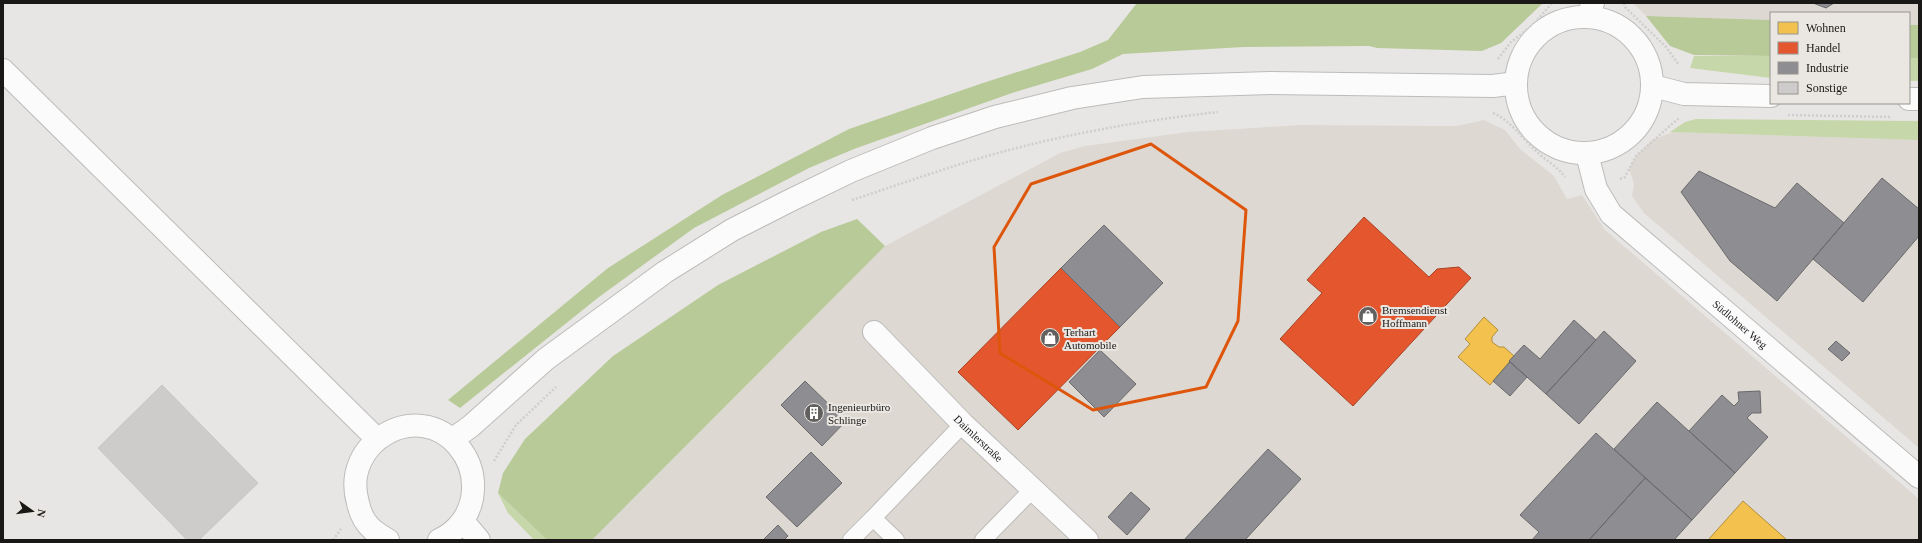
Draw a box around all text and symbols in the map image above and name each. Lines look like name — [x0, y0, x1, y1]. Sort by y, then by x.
legend — [1770, 12, 1910, 104]
text: Wohnen — [1806, 21, 1846, 35]
text: Handel — [1806, 41, 1841, 55]
text: Industrie — [1806, 61, 1849, 75]
text: Sonstige — [1806, 81, 1847, 95]
street label: Südlohner Weg — [1710, 298, 1770, 351]
place label: Bremsendienst Hoffmann — [1382, 304, 1447, 329]
shop icon: Bremsendienst Hoffmann — [1357, 305, 1379, 327]
place label: Terhart Automobile — [1064, 326, 1117, 351]
shop icon: Terhart Automobile — [1039, 327, 1061, 349]
place label: Ingenieurbüro Schlinge — [828, 401, 891, 426]
building icon: Ingenieurbüro Schlinge — [803, 402, 825, 424]
street label: Daimlerstraße — [952, 412, 1005, 464]
north arrow — [12, 491, 52, 531]
text: N — [35, 508, 48, 519]

